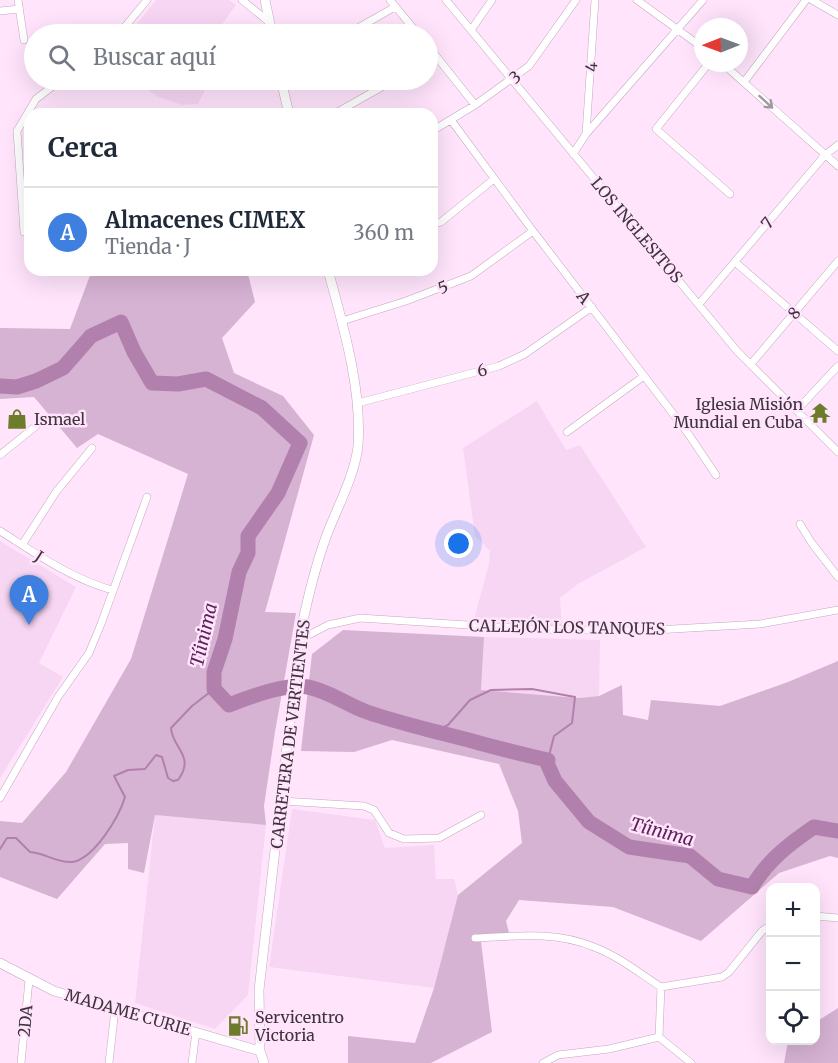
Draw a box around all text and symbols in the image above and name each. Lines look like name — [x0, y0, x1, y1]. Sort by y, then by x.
north arrow — [694, 18, 748, 72]
search box — [24, 24, 438, 90]
icon: search — [45, 41, 78, 74]
text: Buscar aquí — [93, 43, 216, 71]
street label: 4 — [581, 61, 601, 73]
street label: 3 — [505, 66, 525, 88]
one-way arrow — [758, 94, 773, 108]
text: Cerca — [48, 131, 118, 164]
street label: LOS INGLESITOS — [587, 173, 687, 287]
text: Almacenes CIMEX — [105, 206, 305, 234]
street label: 7 — [756, 213, 778, 233]
text: A — [60, 220, 75, 245]
text: 360 m — [353, 220, 414, 245]
text: Tienda · J — [105, 234, 191, 259]
street label: 5 — [435, 276, 451, 298]
street label: A — [572, 286, 596, 308]
street label: 8 — [783, 303, 805, 323]
street label: 6 — [475, 359, 489, 381]
place label: Iglesia Misión Mundial en Cuba — [674, 394, 803, 432]
temple icon: Iglesia Misión Mundial en Cuba — [808, 401, 832, 425]
shop icon: Ismael — [5, 407, 29, 431]
place label: Ismael — [34, 409, 85, 429]
your location — [444, 529, 473, 558]
street label: J — [30, 545, 47, 566]
pin: A — [9, 576, 48, 625]
water label: Tíinima — [185, 601, 222, 669]
street label: CALLEJÓN LOS TANQUES — [469, 615, 665, 639]
street label: CARRETERA DE VERTIENTES — [266, 618, 314, 850]
water label: Tíinima — [628, 812, 696, 851]
map controls — [766, 883, 820, 1045]
button: + — [766, 883, 820, 937]
button: − — [766, 937, 820, 991]
street label: MADAME CURIE — [63, 984, 194, 1040]
button: locate — [766, 991, 820, 1045]
street label: 2DA — [14, 1003, 36, 1038]
place label: Servicentro Victoria — [254, 1007, 344, 1045]
fuel station icon: Servicentro Victoria — [226, 1014, 250, 1038]

